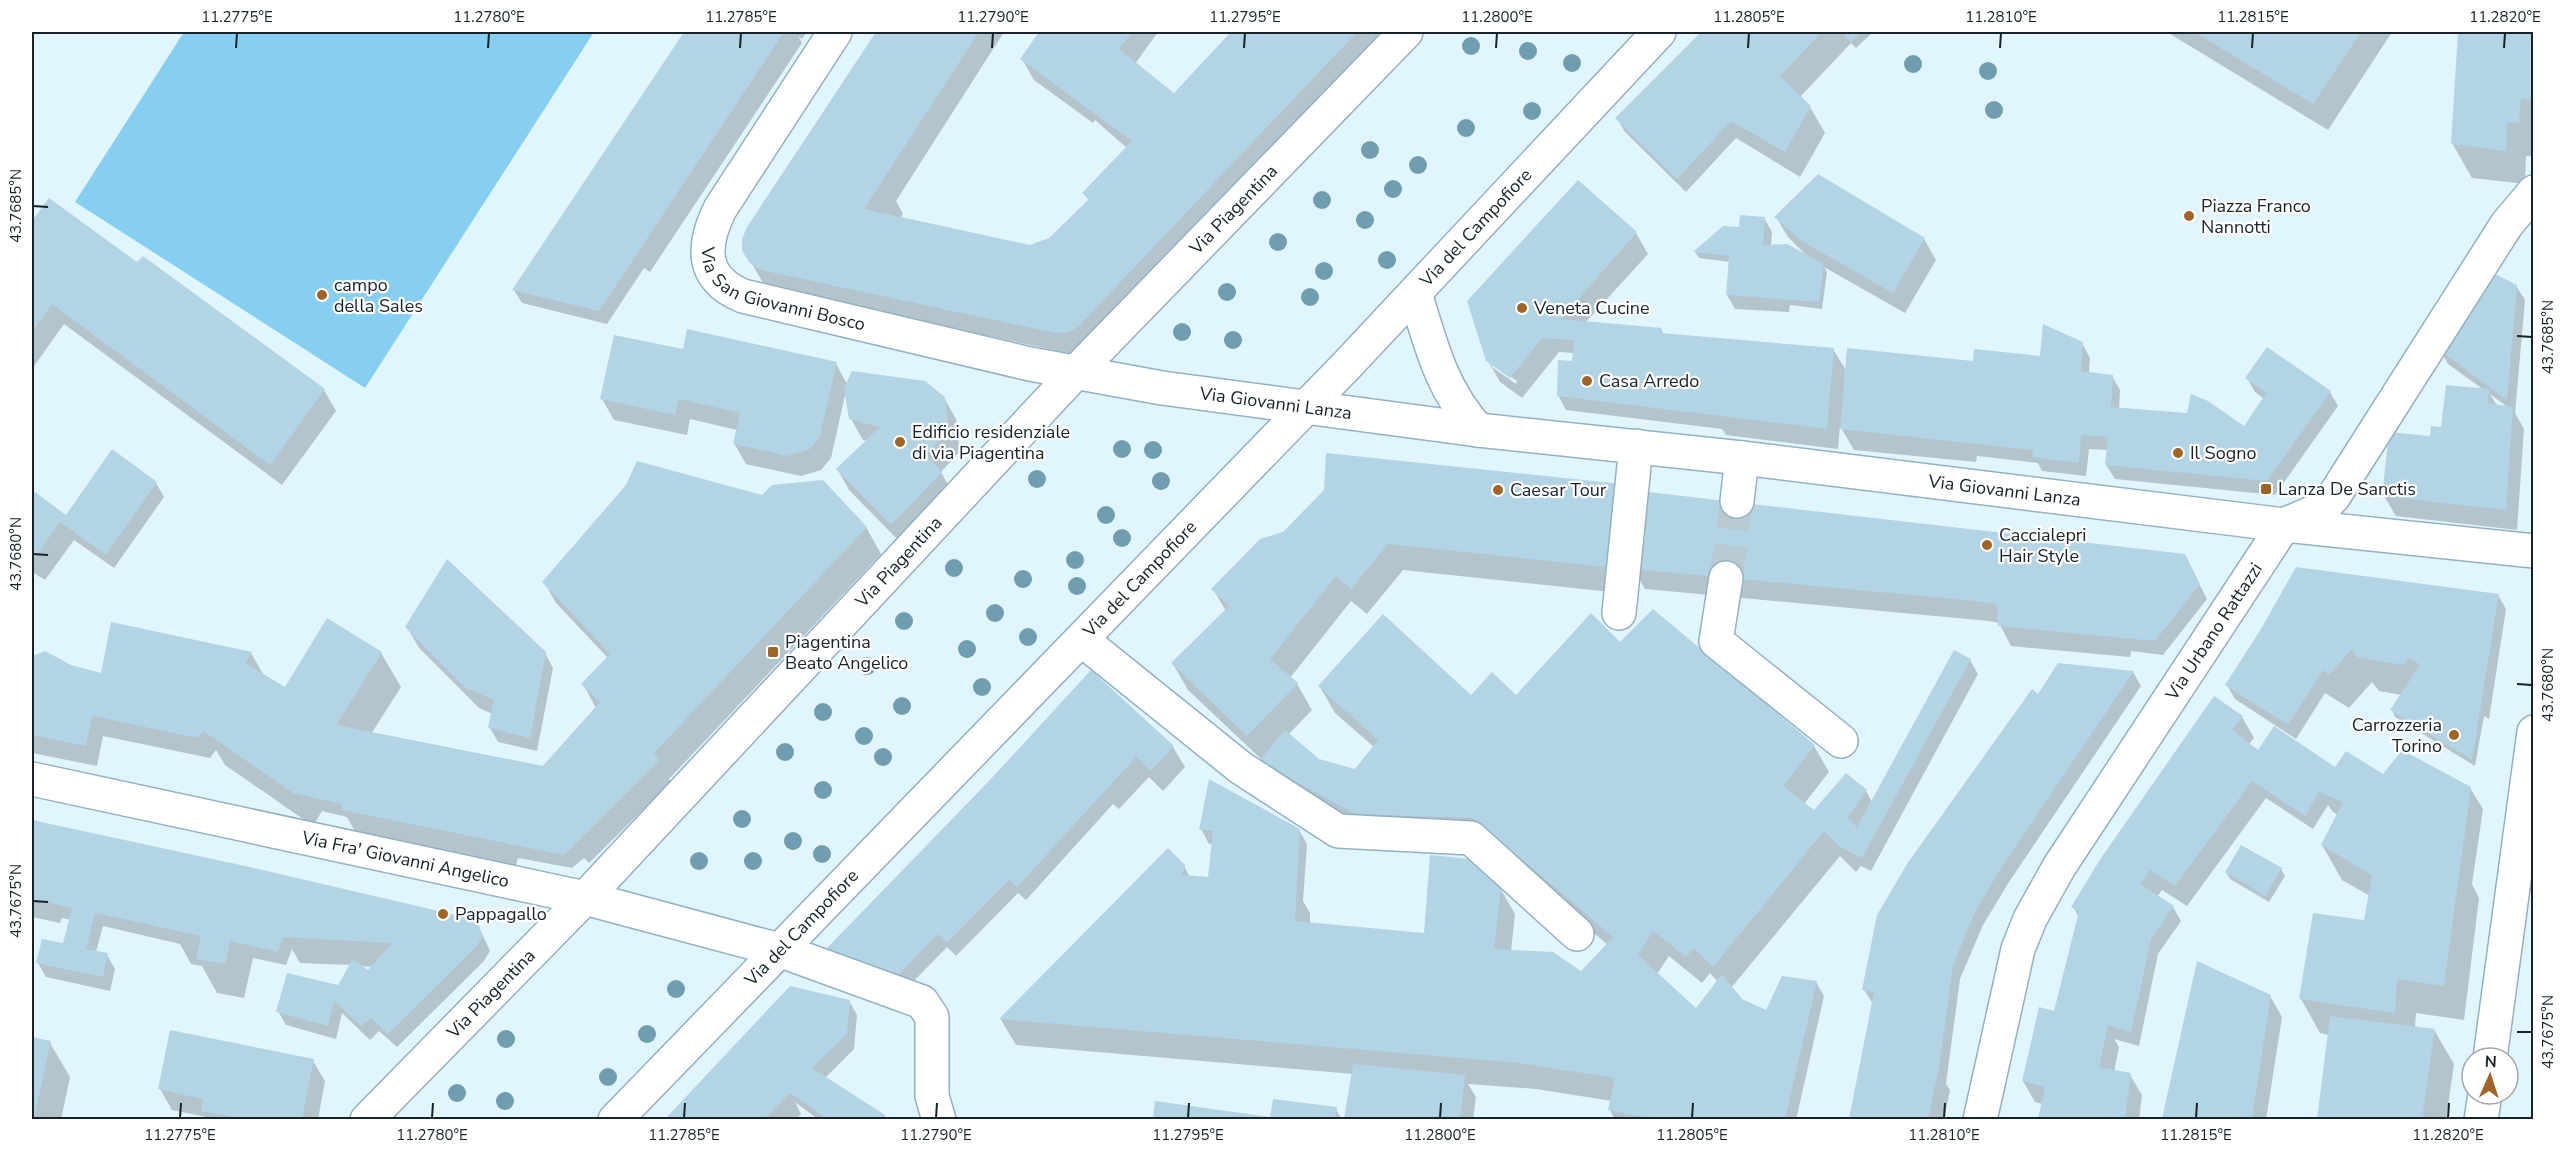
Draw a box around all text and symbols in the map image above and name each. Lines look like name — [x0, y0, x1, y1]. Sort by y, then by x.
text: 11.2775°E — [201, 7, 273, 27]
text: 11.2780°E — [453, 7, 525, 27]
text: 11.2785°E — [705, 7, 777, 27]
text: 11.2790°E — [957, 7, 1029, 27]
text: 11.2795°E — [1209, 7, 1281, 27]
text: 11.2800°E — [1461, 7, 1533, 27]
text: 11.2805°E — [1713, 7, 1785, 27]
text: 11.2810°E — [1965, 7, 2037, 27]
text: 11.2815°E — [2217, 7, 2289, 27]
text: 11.2820°E — [2469, 7, 2541, 27]
street label: Via Piagentina — [1184, 159, 1283, 261]
street label: Via del Campofiore — [1414, 163, 1537, 293]
text: 43.7685°N — [6, 169, 26, 243]
place label: Piazza Franco Nannotti — [2201, 194, 2311, 239]
marker: Piazza Franco Nannotti — [2182, 209, 2196, 223]
street label: Via San Giovanni Bosco — [696, 245, 868, 337]
place label: campo della Sales — [334, 273, 423, 318]
marker: campo della Sales — [315, 288, 329, 302]
place label: Veneta Cucine — [1533, 296, 1650, 320]
text: 43.7685°N — [2538, 300, 2558, 374]
marker: Veneta Cucine — [1515, 301, 1529, 315]
place label: Casa Arredo — [1599, 369, 1699, 393]
marker: Casa Arredo — [1580, 374, 1594, 388]
street label: Via Giovanni Lanza — [1197, 381, 1353, 425]
place label: Edificio residenziale di via Piagentina — [912, 420, 1070, 465]
marker: Edificio residenziale di via Piagentina — [893, 435, 907, 449]
place label: Il Sogno — [2190, 441, 2256, 465]
marker: Il Sogno — [2171, 446, 2185, 460]
street label: Via Giovanni Lanza — [1926, 469, 2082, 512]
place label: Lanza De Sanctis — [2278, 477, 2416, 501]
place label: Caesar Tour — [1510, 478, 1607, 502]
marker: Lanza De Sanctis — [2259, 482, 2273, 496]
marker: Caesar Tour — [1491, 483, 1505, 497]
street label: Via Piagentina — [850, 511, 947, 613]
street label: Via del Campofiore — [1077, 515, 1202, 643]
text: 43.7680°N — [6, 517, 26, 591]
place label: Caccialepri Hair Style — [1999, 523, 2087, 568]
marker: Caccialepri Hair Style — [1980, 538, 1994, 552]
street label: Via Urbano Rattazzi — [2160, 558, 2268, 706]
place label: Piagentina Beato Angelico — [785, 630, 908, 675]
marker: Piagentina Beato Angelico — [766, 645, 780, 659]
text: 43.7680°N — [2538, 648, 2558, 722]
place label: Carrozzeria Torino — [2352, 713, 2442, 758]
marker: Carrozzeria Torino — [2447, 728, 2461, 742]
street label: Via Fra' Giovanni Angelico — [299, 825, 511, 893]
text: 43.7675°N — [6, 864, 26, 938]
street label: Via del Campofiore — [739, 864, 864, 992]
place label: Pappagallo — [455, 902, 547, 926]
marker: Pappagallo — [436, 907, 450, 921]
street label: Via Piagentina — [441, 944, 540, 1044]
text: 43.7675°N — [2538, 995, 2558, 1069]
north arrow — [2460, 1046, 2520, 1106]
text: N — [2484, 1051, 2497, 1073]
text: 11.2775°E — [144, 1125, 216, 1145]
text: 11.2780°E — [396, 1125, 468, 1145]
text: 11.2785°E — [648, 1125, 720, 1145]
text: 11.2790°E — [900, 1125, 972, 1145]
text: 11.2795°E — [1152, 1125, 1224, 1145]
text: 11.2800°E — [1404, 1125, 1476, 1145]
text: 11.2805°E — [1656, 1125, 1728, 1145]
text: 11.2810°E — [1908, 1125, 1980, 1145]
text: 11.2815°E — [2160, 1125, 2232, 1145]
text: 11.2820°E — [2412, 1125, 2484, 1145]

